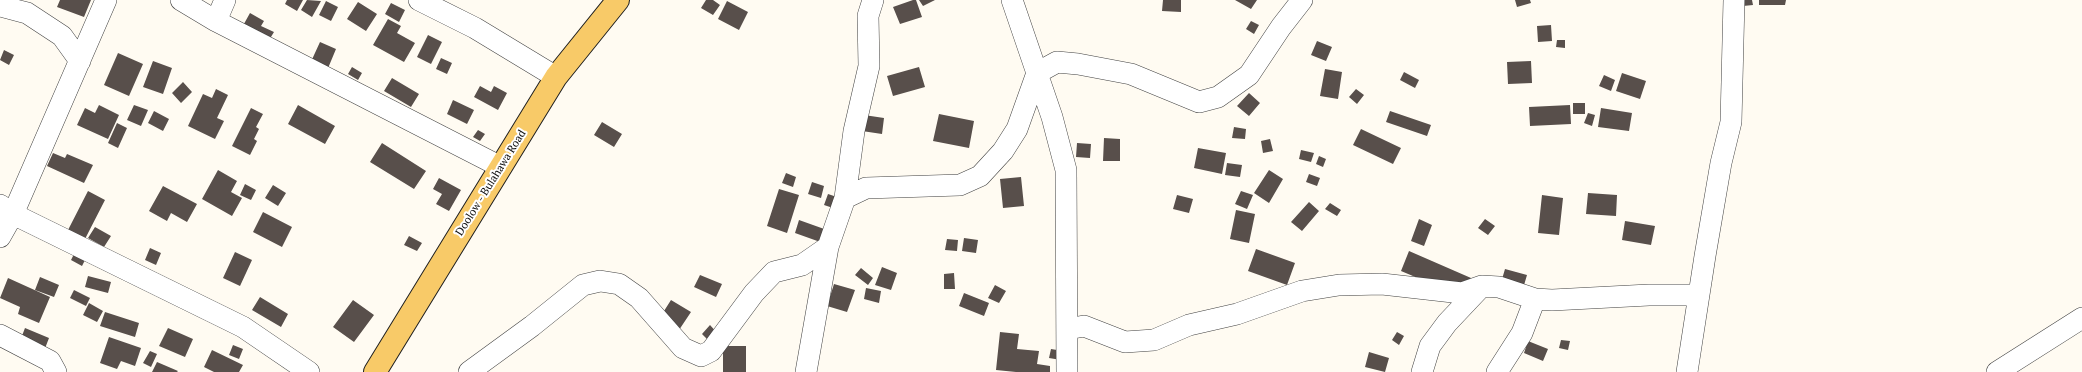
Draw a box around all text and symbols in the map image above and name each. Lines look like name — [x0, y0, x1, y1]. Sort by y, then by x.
street label: Doolow - Bulahawa Road — [453, 128, 529, 238]

